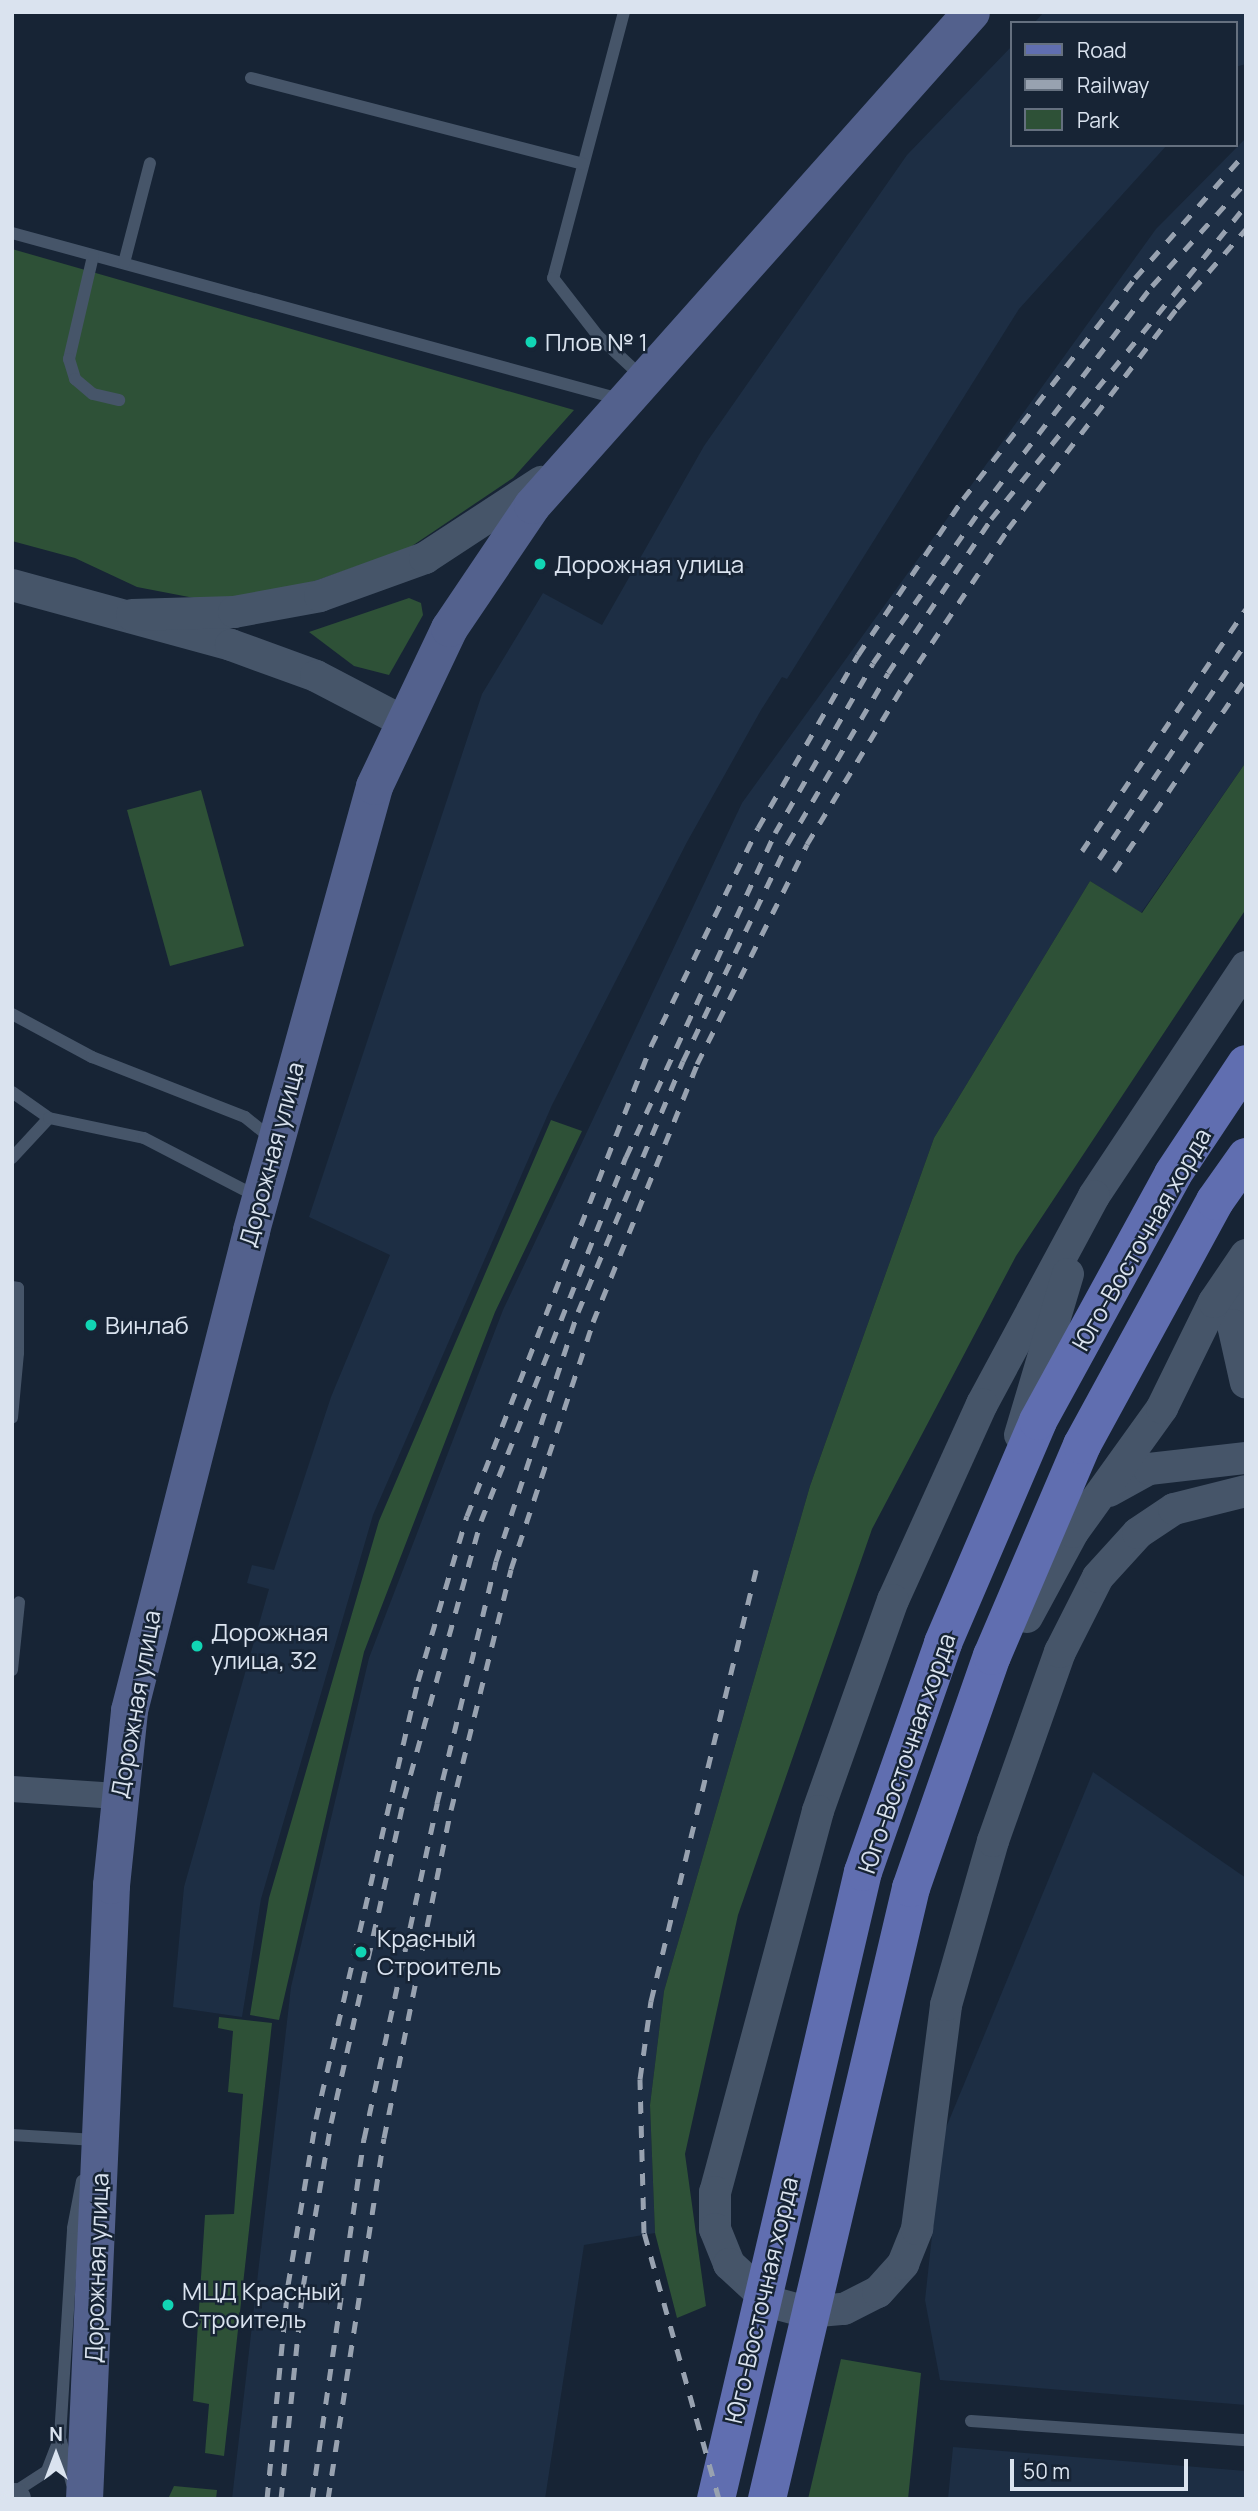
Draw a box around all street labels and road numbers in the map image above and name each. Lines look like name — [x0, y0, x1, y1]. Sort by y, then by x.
street label: Дорожная улица — [232, 1058, 310, 1250]
street label: Юго-Восточная хорда — [1066, 1123, 1216, 1355]
street label: Дорожная улица — [104, 1608, 166, 1800]
street label: Юго-Восточная хорда — [851, 1629, 961, 1877]
street label: Дорожная улица — [78, 2172, 114, 2364]
street label: Юго-Восточная хорда — [719, 2174, 803, 2426]

